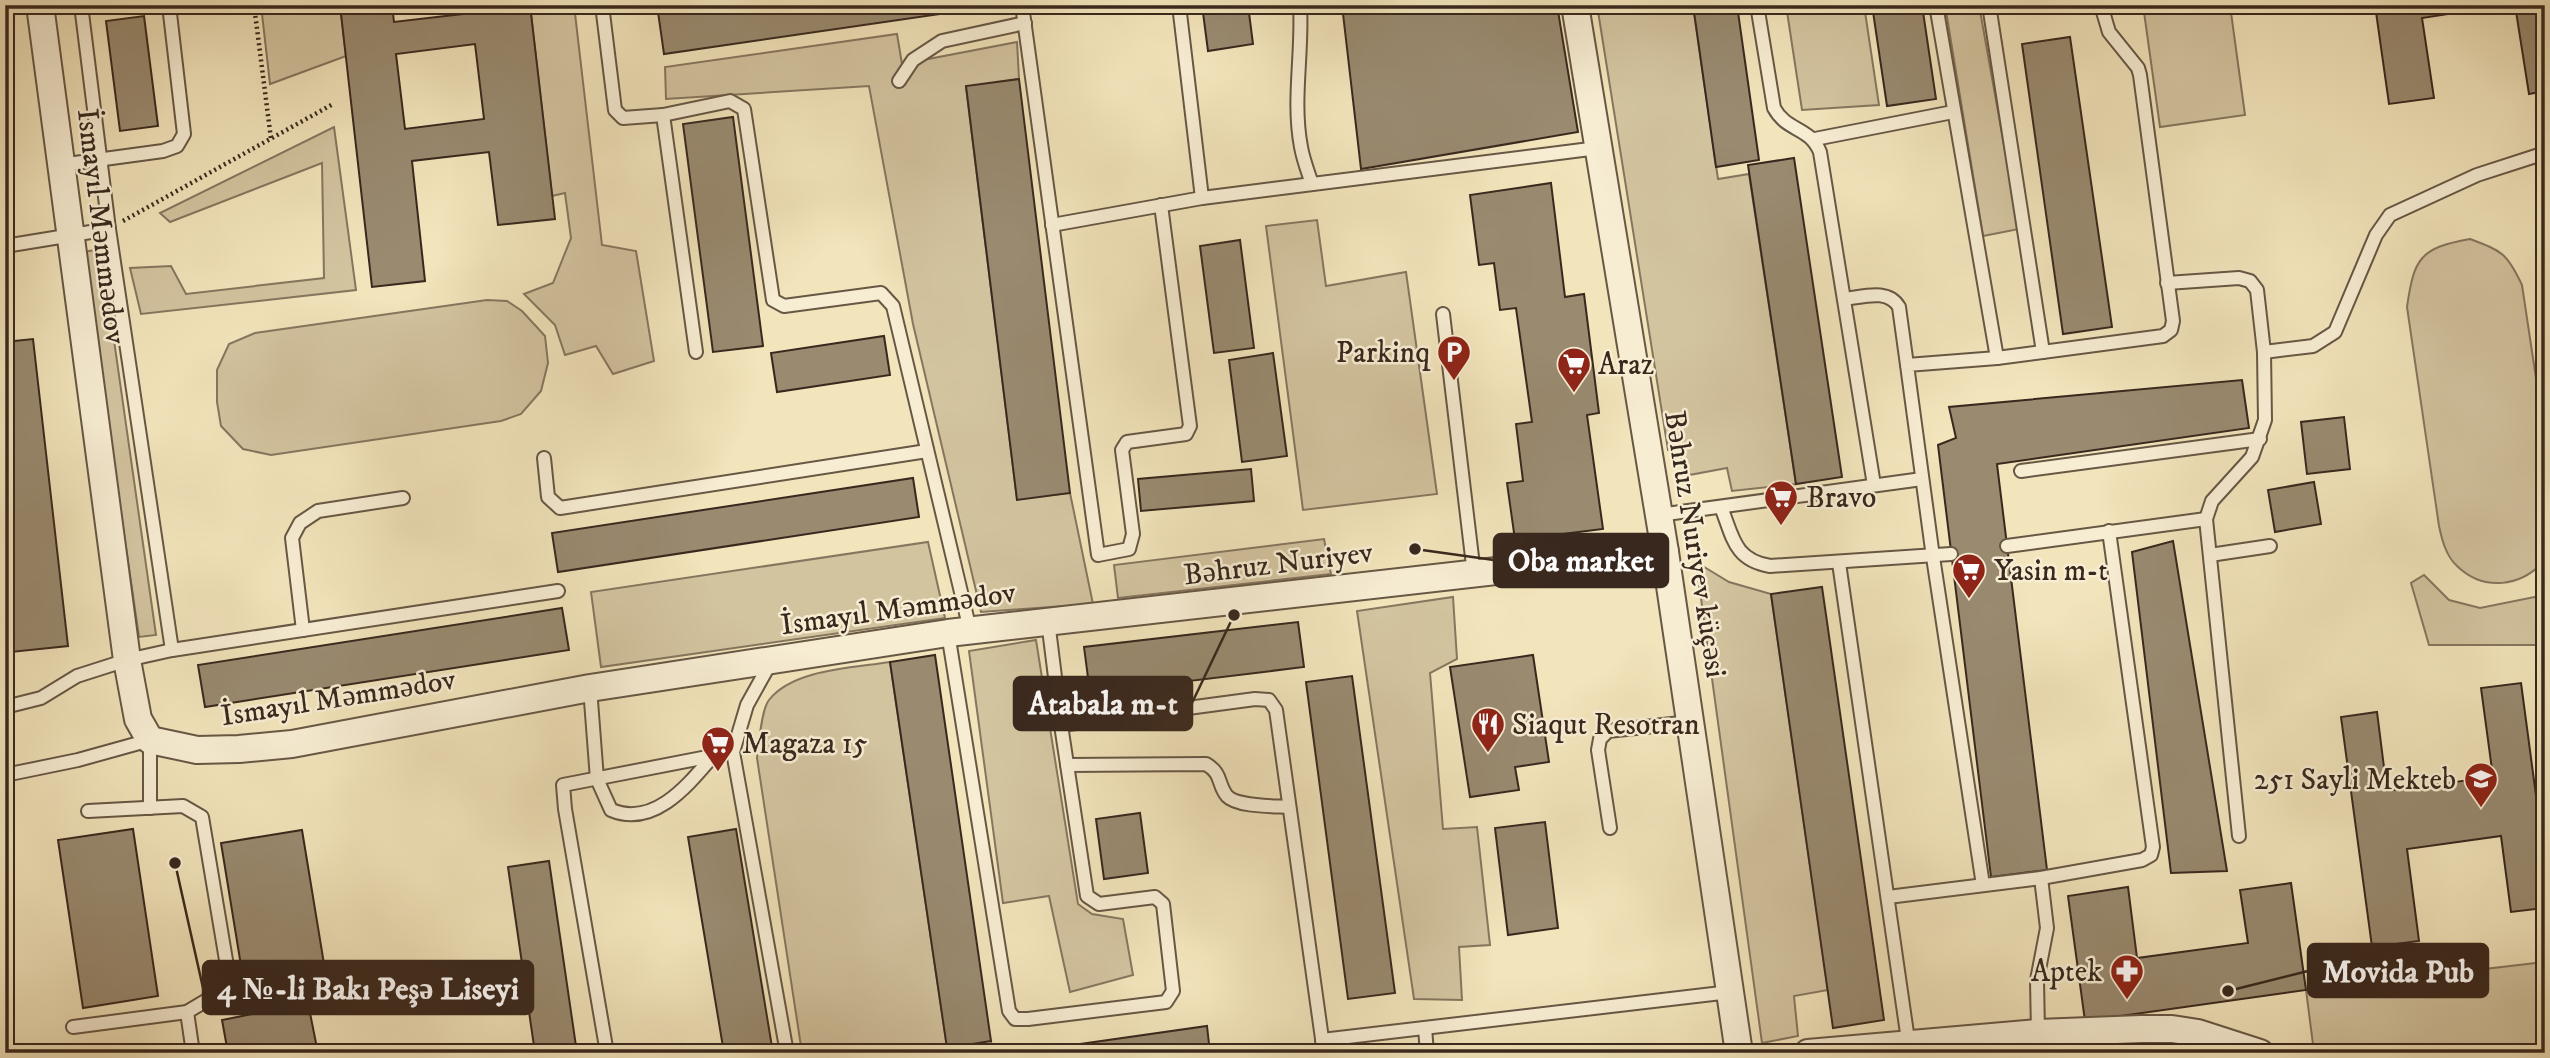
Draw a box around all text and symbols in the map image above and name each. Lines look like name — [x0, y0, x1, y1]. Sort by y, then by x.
street label: İsmayıl Məmmədov — [68, 106, 134, 347]
parking icon: Parkinq — [1435, 333, 1473, 382]
place label: Parkinq — [1336, 335, 1431, 372]
supermarket icon: Araz — [1555, 345, 1593, 394]
place label: Araz — [1598, 347, 1654, 384]
street label: Bəhruz Nuriyev küçəsi — [1655, 408, 1734, 680]
supermarket icon: Bravo — [1762, 478, 1800, 527]
place label: Bravo — [1806, 480, 1876, 517]
street label: Bəhruz Nuriyev — [1181, 534, 1376, 594]
callout: Oba market — [1494, 534, 1668, 587]
text: Oba market — [1508, 542, 1655, 582]
supermarket icon: Yasin m-t — [1950, 551, 1988, 600]
place label: Yasin m-t — [1994, 553, 2108, 590]
street label: İsmayıl Məmmədov — [778, 574, 1019, 644]
street label: İsmayıl Məmmədov — [218, 661, 459, 735]
callout: Atabala m-t — [1014, 677, 1192, 730]
text: Atabala m-t — [1027, 685, 1179, 725]
restaurant icon: Siaqut Resotran — [1469, 705, 1507, 754]
place label: Siaqut Resotran — [1512, 707, 1700, 744]
supermarket icon: Magaza 15 — [699, 724, 737, 773]
place label: Magaza 15 — [742, 726, 868, 763]
school or university icon: 251 Sayli Mekteb — [2462, 760, 2500, 809]
place label: 251 Sayli Mekteb — [2254, 762, 2456, 799]
callout: Movida Pub — [2308, 944, 2488, 997]
pharmacy icon: Aptek — [2108, 952, 2146, 1001]
text: Movida Pub — [2322, 953, 2474, 993]
place label: Aptek — [2031, 954, 2102, 991]
callout: 4 №-li Bakı Peşə Liseyi — [203, 961, 533, 1014]
text: 4 №-li Bakı Peşə Liseyi — [217, 970, 519, 1010]

